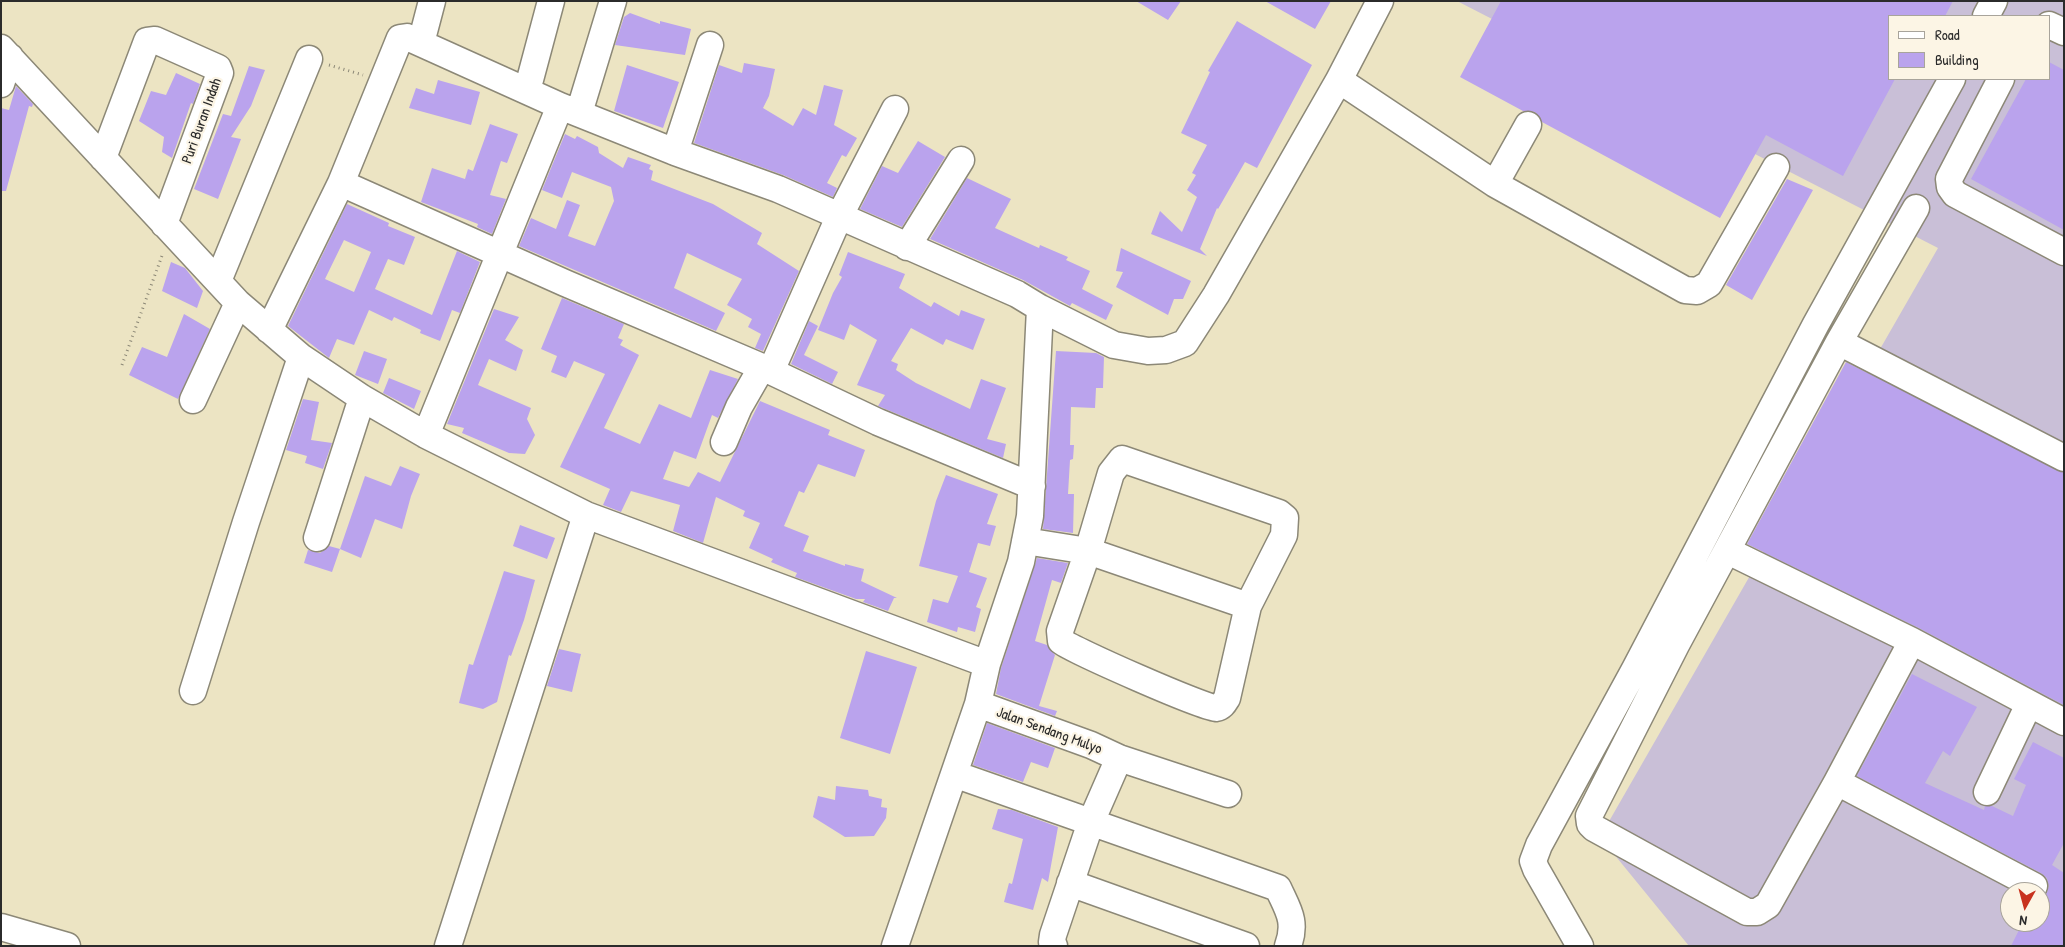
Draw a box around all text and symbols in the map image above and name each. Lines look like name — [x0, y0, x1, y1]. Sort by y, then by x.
legend — [1888, 15, 2050, 80]
text: Road — [1935, 24, 1960, 45]
text: Building — [1935, 49, 1979, 70]
street label: Puri Buran Indah — [178, 76, 226, 166]
street label: Jalan Sendang Mulyo — [994, 704, 1104, 758]
north arrow — [2000, 882, 2050, 932]
text: N — [2018, 912, 2028, 931]

